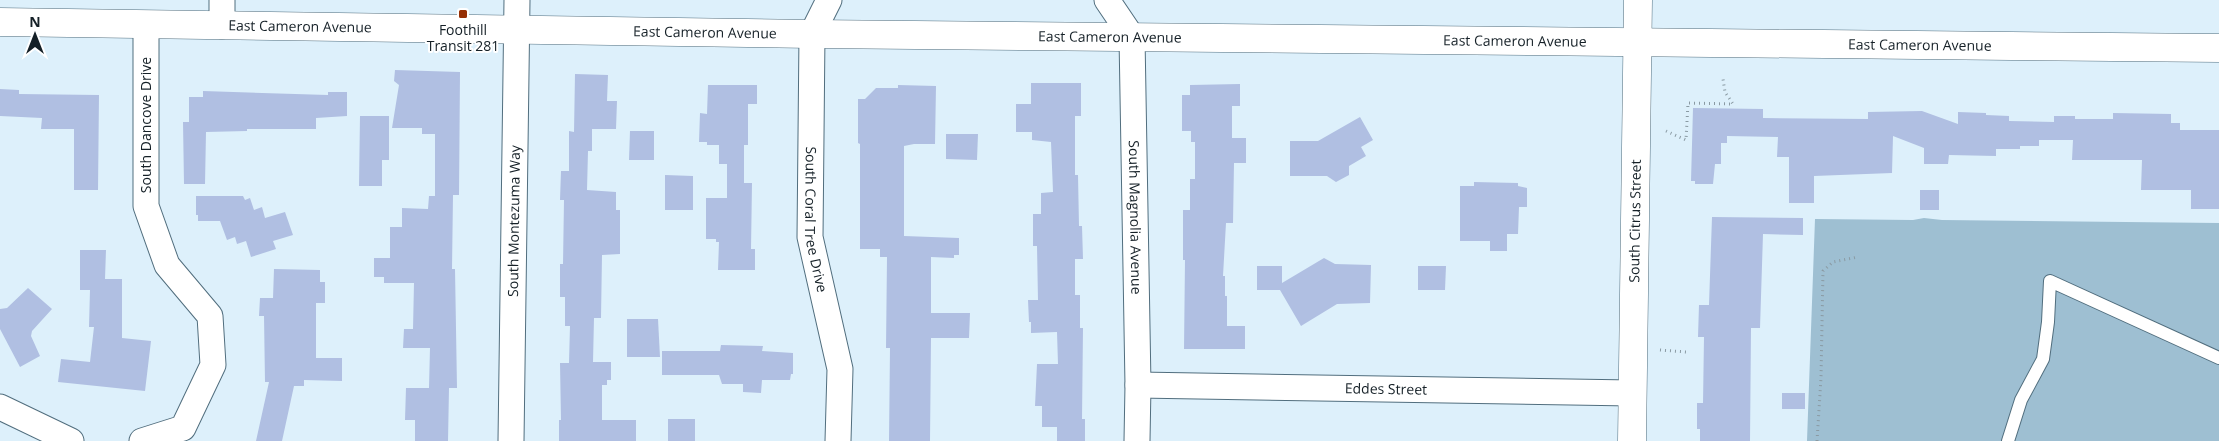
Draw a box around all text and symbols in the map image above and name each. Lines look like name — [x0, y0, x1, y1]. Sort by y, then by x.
marker: Foothill Transit 281 — [457, 8, 469, 20]
north arrow — [10, 10, 60, 60]
text: N — [29, 12, 41, 31]
street label: East Cameron Avenue — [228, 15, 372, 36]
place label: Foothill Transit 281 — [427, 20, 499, 55]
street label: East Cameron Avenue — [633, 21, 777, 42]
street label: East Cameron Avenue — [1038, 26, 1182, 47]
street label: East Cameron Avenue — [1443, 30, 1587, 51]
street label: East Cameron Avenue — [1848, 34, 1992, 55]
street label: South Dancove Drive — [136, 57, 155, 193]
street label: South Magnolia Avenue — [1125, 140, 1146, 295]
street label: South Montezuma Way — [503, 144, 524, 297]
street label: South Coral Tree Drive — [801, 146, 832, 294]
street label: South Citrus Street — [1624, 159, 1645, 283]
street label: Eddes Street — [1345, 378, 1427, 399]

